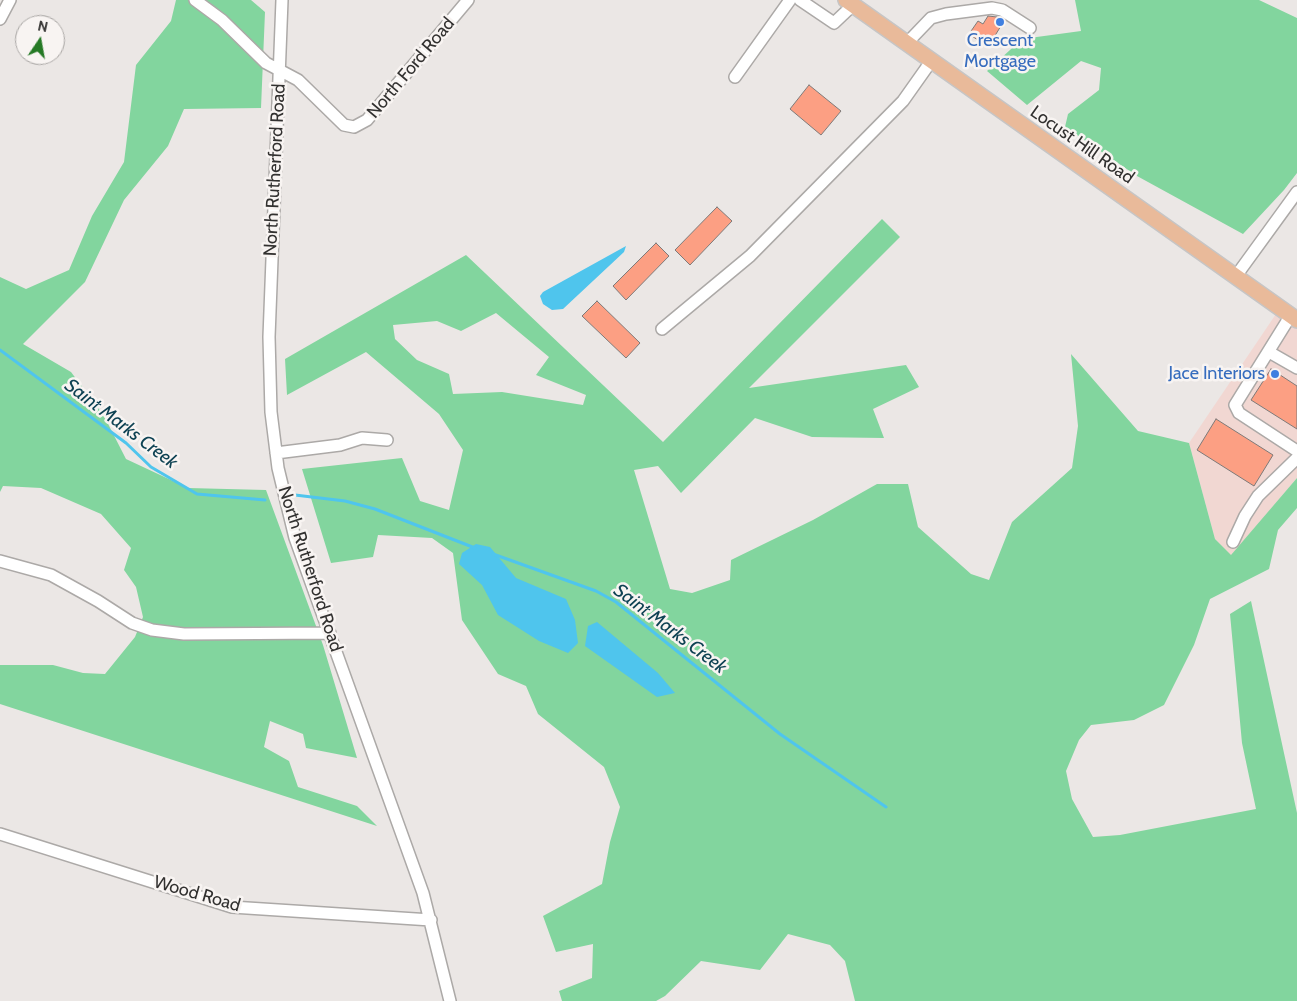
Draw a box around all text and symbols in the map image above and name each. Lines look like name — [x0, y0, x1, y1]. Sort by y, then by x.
street label: North Ford Road — [363, 13, 459, 123]
north arrow — [15, 15, 65, 65]
text: N — [36, 16, 50, 36]
marker: Crescent Mortgage — [994, 16, 1006, 28]
place label: Crescent Mortgage — [964, 30, 1036, 72]
street label: North Rutherford Road — [260, 83, 290, 257]
street label: Locust Hill Road — [1026, 101, 1138, 189]
place label: Jace Interiors — [1169, 363, 1265, 385]
marker: Jace Interiors — [1269, 368, 1281, 380]
water label: Saint Marks Creek — [60, 374, 182, 474]
street label: North Rutherford Road — [273, 483, 347, 655]
water label: Saint Marks Creek — [609, 579, 731, 679]
street label: Wood Road — [151, 871, 243, 917]

